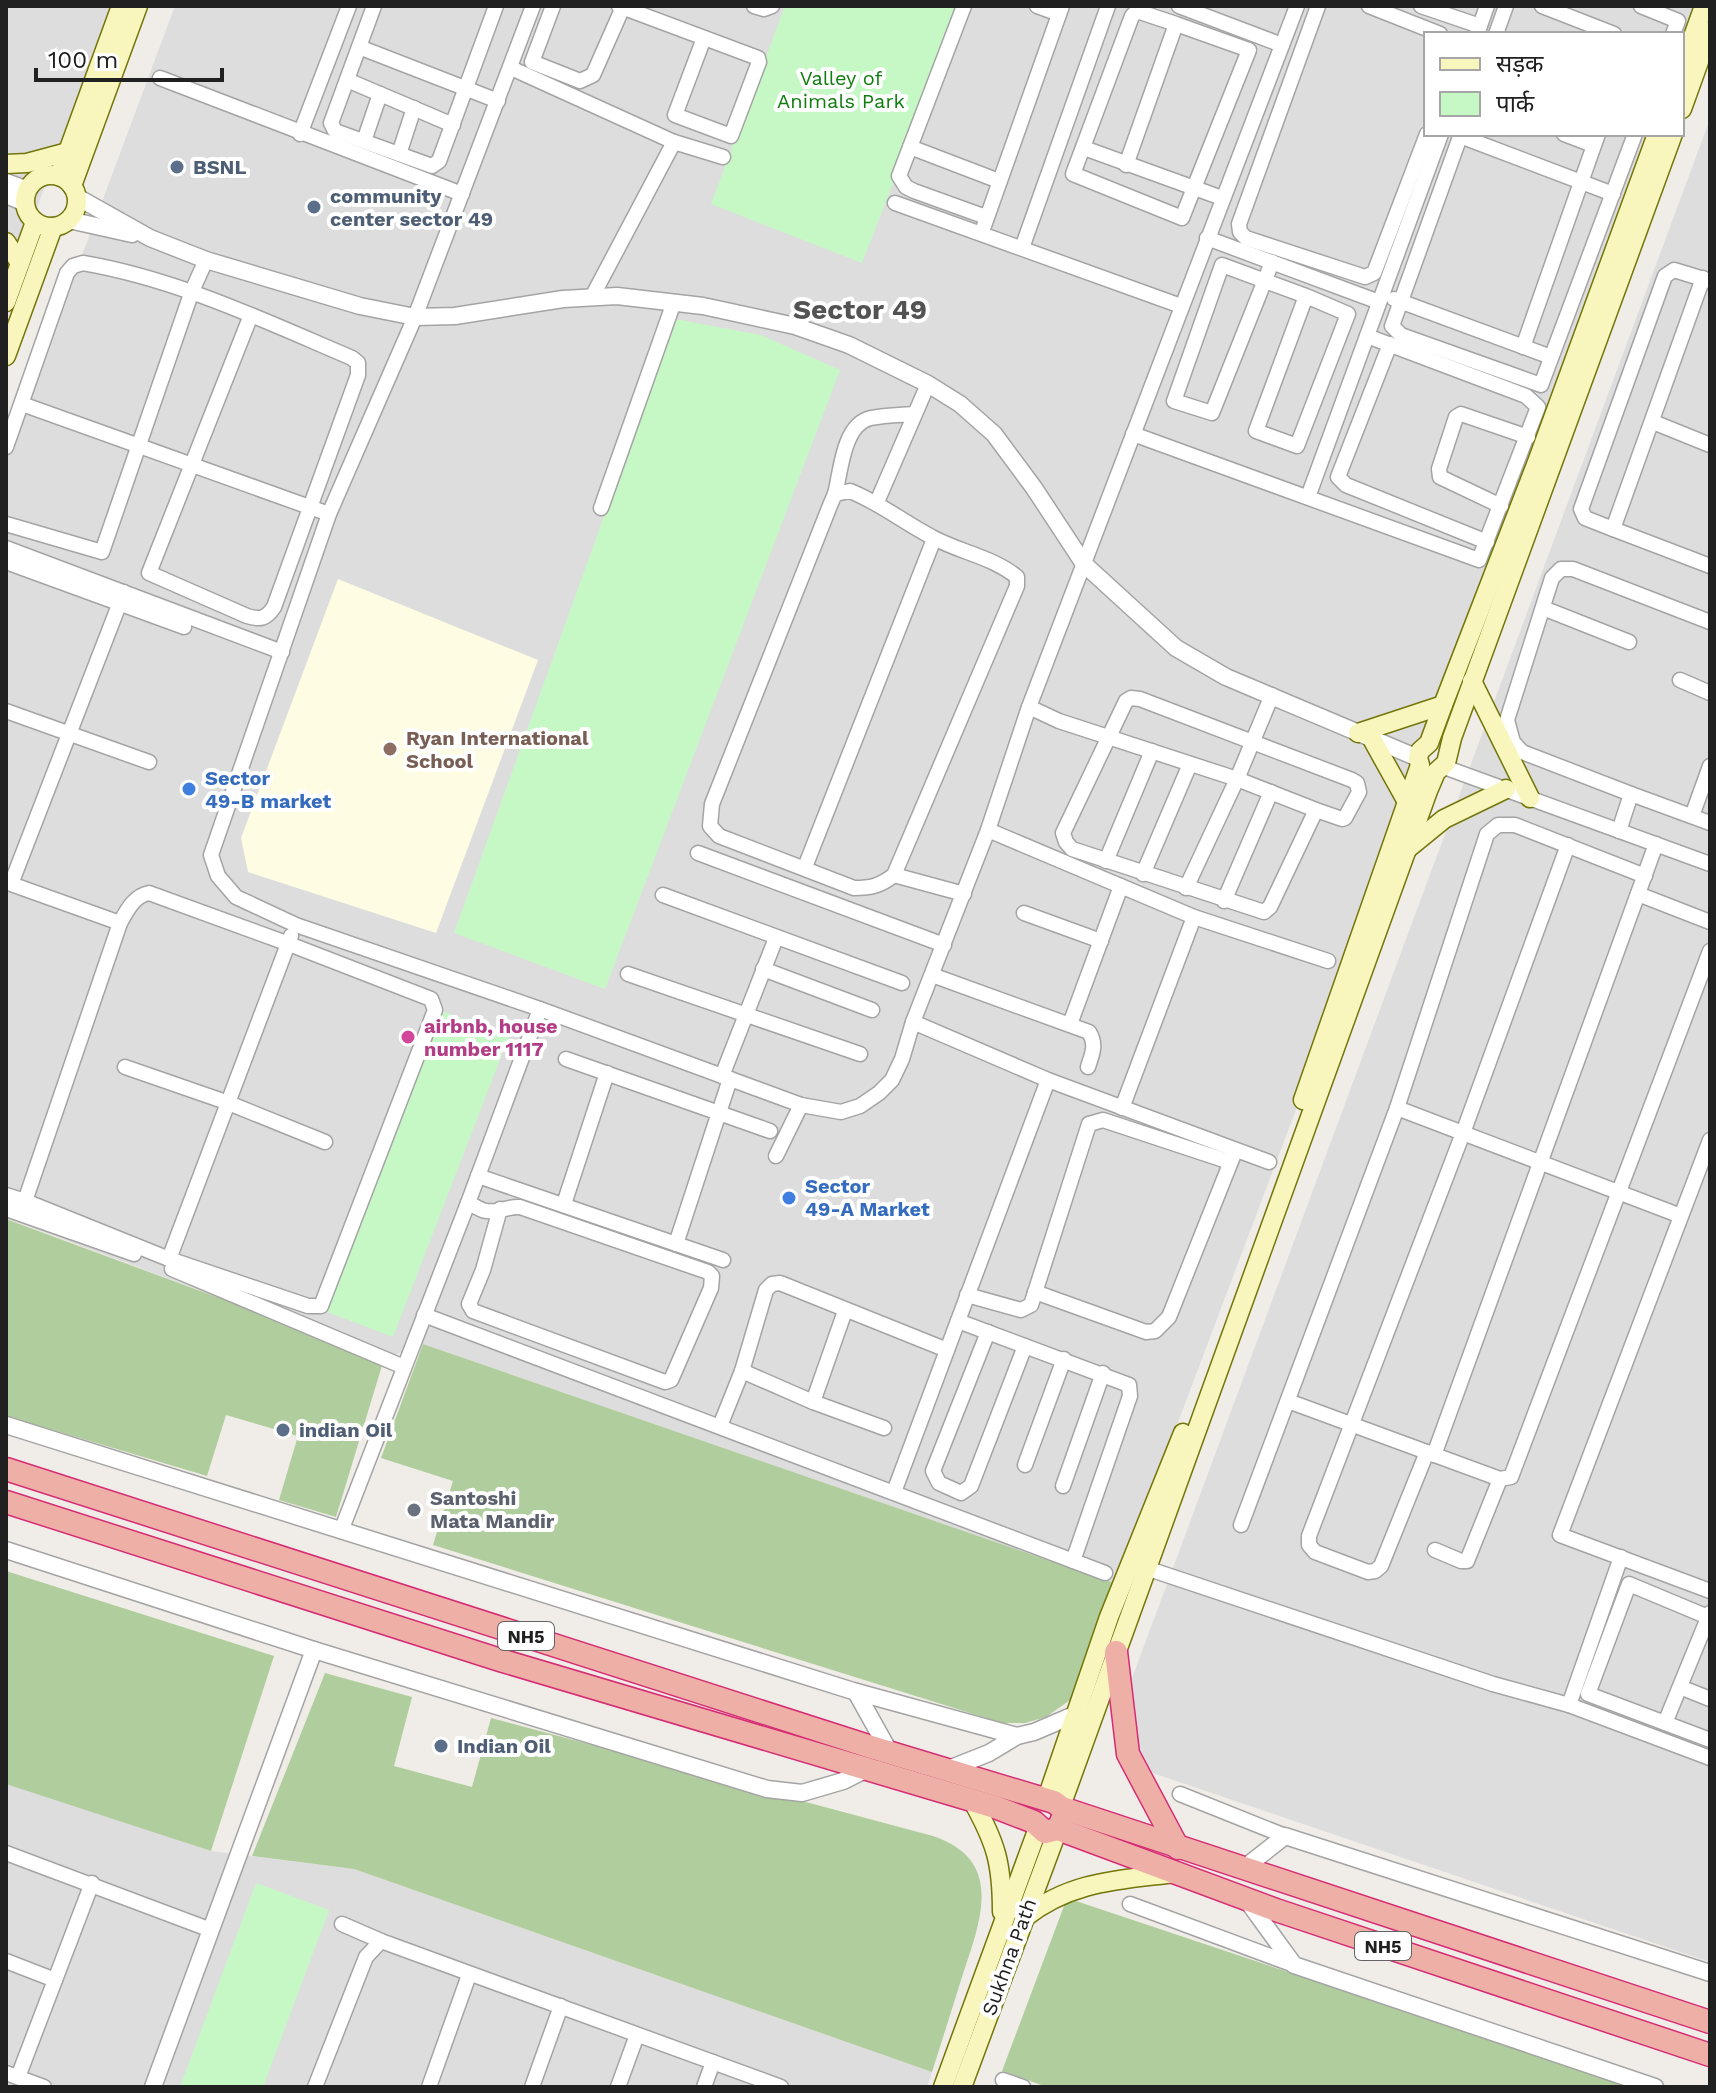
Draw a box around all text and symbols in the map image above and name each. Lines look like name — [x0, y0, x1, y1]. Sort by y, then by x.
scale bar — [36, 32, 222, 82]
legend — [1424, 32, 1684, 136]
text: 100 m — [48, 46, 118, 74]
text: सड़क — [1496, 50, 1544, 78]
park label: Valley of Animals Park — [777, 66, 905, 113]
text: पार्क — [1496, 90, 1535, 118]
place label: BSNL — [193, 155, 246, 179]
marker: BSNL — [168, 158, 186, 176]
place label: community center sector 49 — [330, 184, 493, 231]
marker: community center sector 49 — [305, 198, 323, 216]
district label: Sector 49 — [793, 293, 927, 326]
place label: Ryan International School — [406, 726, 589, 773]
marker: Ryan International School — [381, 740, 399, 758]
place label: Sector 49-B market — [205, 766, 332, 813]
marker: Sector 49-B market — [180, 780, 198, 798]
place label: airbnb, house number 1117 — [424, 1014, 558, 1061]
marker: airbnb, house number 1117 — [399, 1028, 417, 1046]
place label: Sector 49-A Market — [805, 1174, 930, 1221]
marker: Sector 49-A Market — [780, 1189, 798, 1207]
place label: indian Oil — [299, 1418, 393, 1442]
marker: indian Oil — [274, 1421, 292, 1439]
place label: Santoshi Mata Mandir — [430, 1486, 555, 1533]
marker: Santoshi Mata Mandir — [405, 1501, 423, 1519]
road number: NH5 — [498, 1622, 554, 1650]
place label: Indian Oil — [457, 1734, 551, 1758]
marker: Indian Oil — [432, 1737, 450, 1755]
street label: Sukhna Path — [977, 1895, 1041, 2019]
road number: NH5 — [1355, 1932, 1411, 1960]

